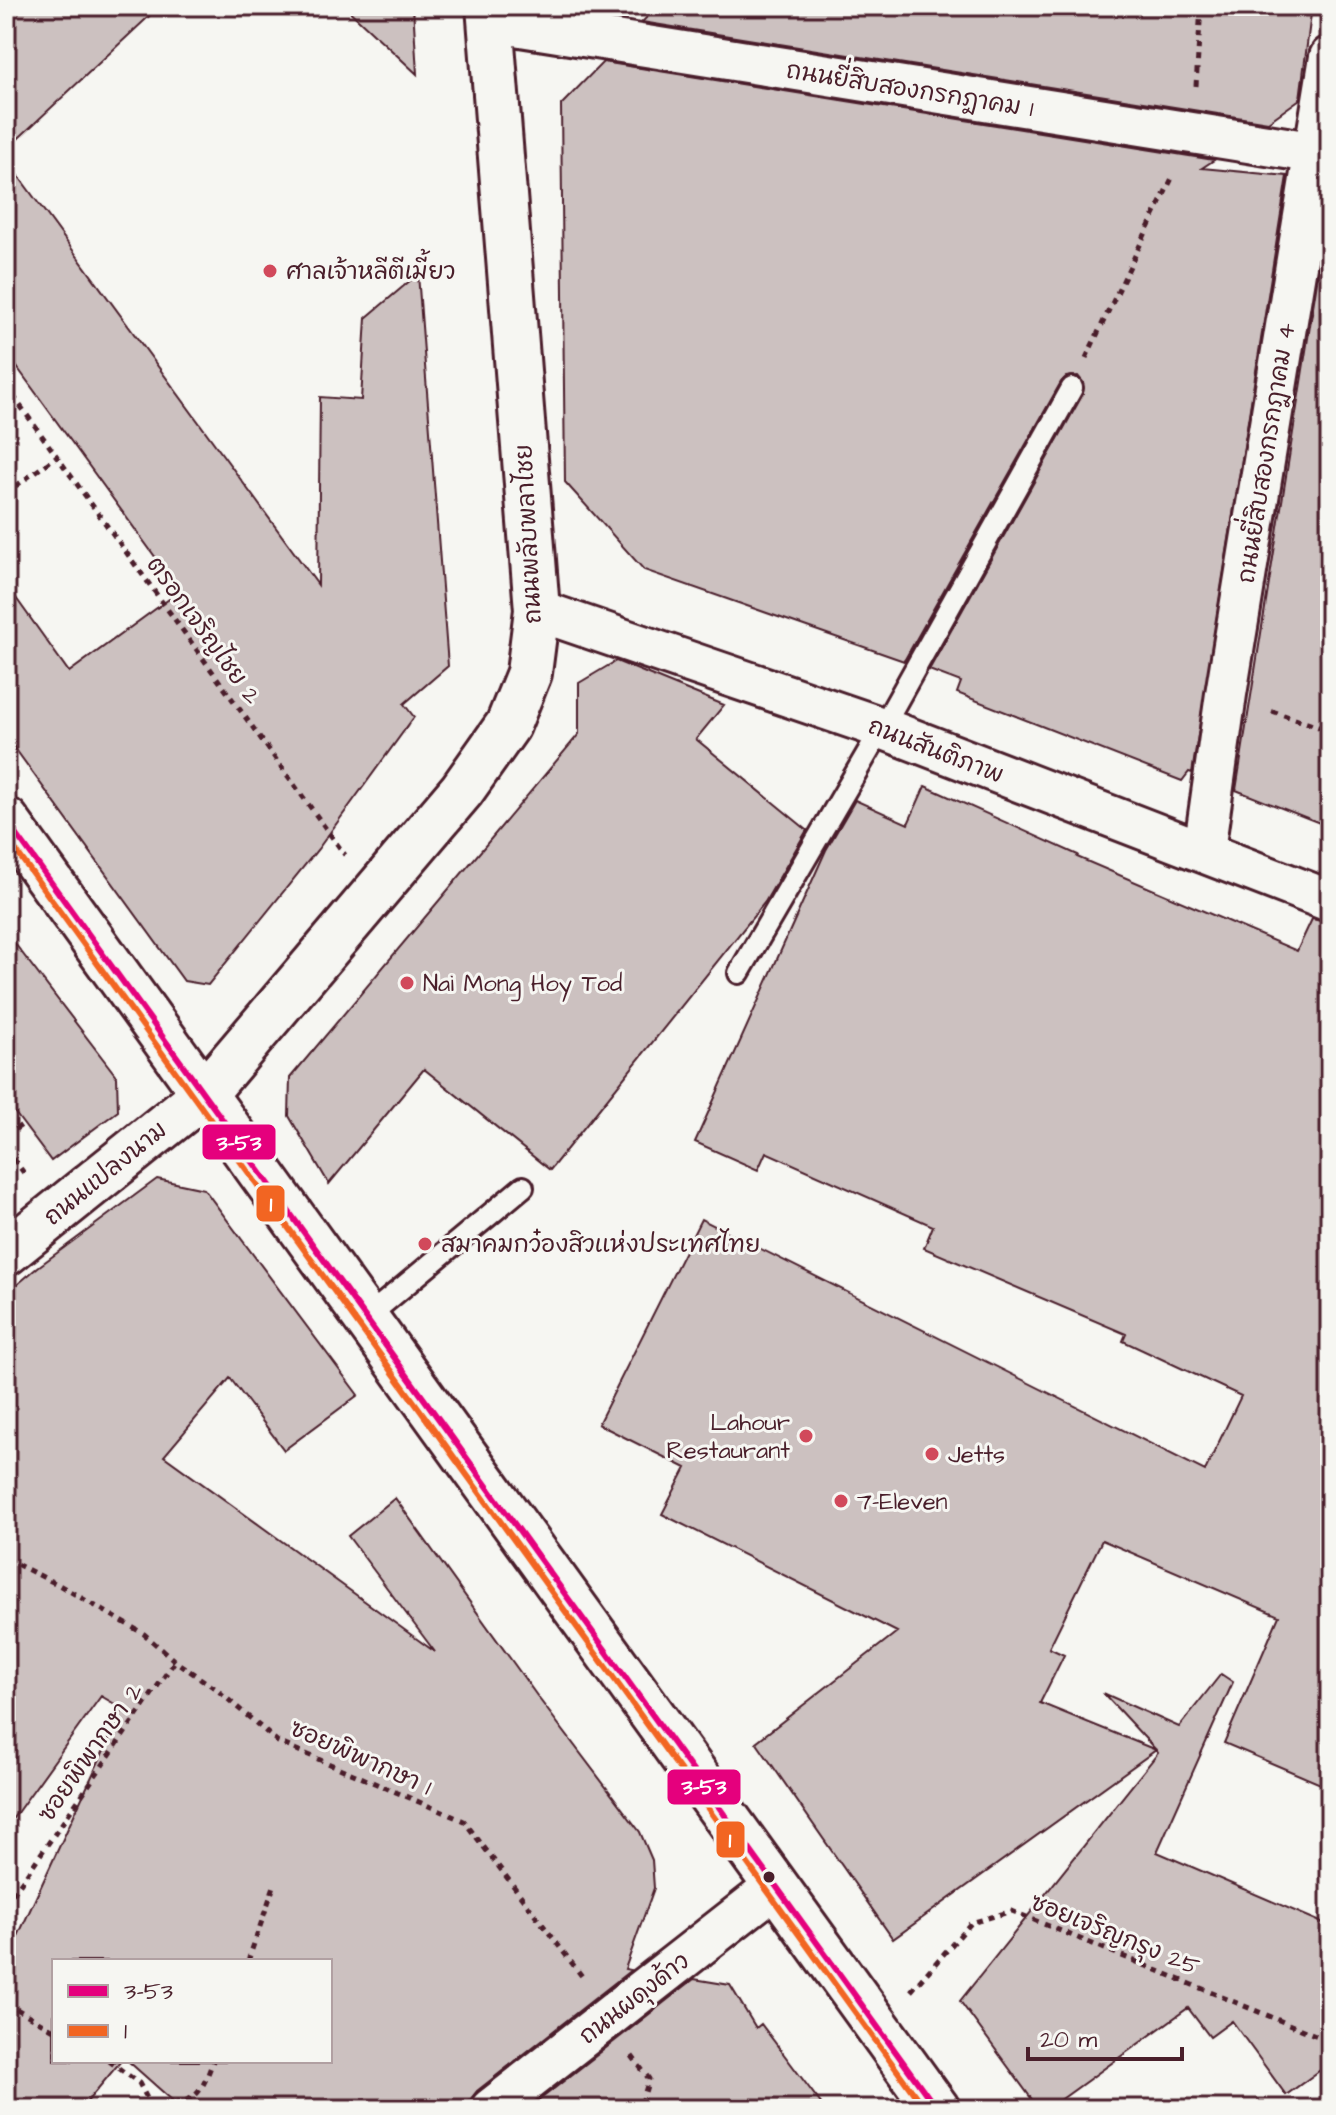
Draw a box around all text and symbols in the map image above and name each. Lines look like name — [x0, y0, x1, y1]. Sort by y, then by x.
street label: ถนนยี่สิบสองกรกฎาคม 1 — [784, 48, 1037, 126]
place label: ศาลเจ้าหลีตีเมี้ยว — [286, 248, 455, 289]
marker: ศาลเจ้าหลีตีเมี้ยว — [261, 262, 279, 280]
street label: ถนนยี่สิบสองกรกฎาคม 4 — [1224, 320, 1304, 586]
street label: ถนนพลับพลาไชย — [507, 443, 551, 625]
street label: ตรอกเจริญไชย 2 — [138, 550, 269, 712]
street label: ถนนสันติภาพ — [863, 709, 1008, 792]
place label: Nai Mong Hoy Tod — [423, 967, 622, 1002]
marker: Nai Mong Hoy Tod — [398, 974, 416, 992]
street label: ถนนแปลงนาม — [37, 1114, 174, 1234]
line badge: 3-53 — [201, 1123, 277, 1161]
text: 3-53 — [216, 1128, 262, 1159]
line badge: 1 — [255, 1184, 286, 1223]
text: 1 — [270, 1189, 273, 1220]
place label: สมาคมกว๋องสิวแห่งประเทศไทย — [441, 1228, 761, 1262]
marker: สมาคมกว๋องสิวแห่งประเทศไทย — [416, 1235, 434, 1253]
place label: Lahour Restaurant — [667, 1406, 790, 1468]
marker: Lahour Restaurant — [797, 1427, 815, 1445]
place label: Jetts — [948, 1438, 1005, 1472]
marker: Jetts — [923, 1445, 941, 1463]
place label: 7-Eleven — [857, 1485, 948, 1519]
marker: 7-Eleven — [832, 1492, 850, 1510]
street label: ซอยพิพากษา 2 — [30, 1676, 152, 1829]
street label: ซอยพิพากษา 1 — [284, 1711, 437, 1804]
line badge: 3-53 — [666, 1768, 742, 1806]
text: 3-53 — [681, 1772, 727, 1803]
line badge: 1 — [715, 1820, 746, 1859]
text: 1 — [729, 1825, 732, 1856]
unlabelled marker — [761, 1869, 777, 1885]
street label: ซอยเจริญกรุง 25 — [1025, 1886, 1204, 1984]
street label: ถนนผดุงด้าว — [572, 1945, 697, 2053]
legend — [52, 1959, 332, 2063]
text: 3-53 — [124, 1975, 173, 2009]
scale bar — [1028, 2011, 1182, 2061]
text: 1 — [124, 2015, 127, 2049]
text: 20 m — [1040, 2023, 1097, 2057]

